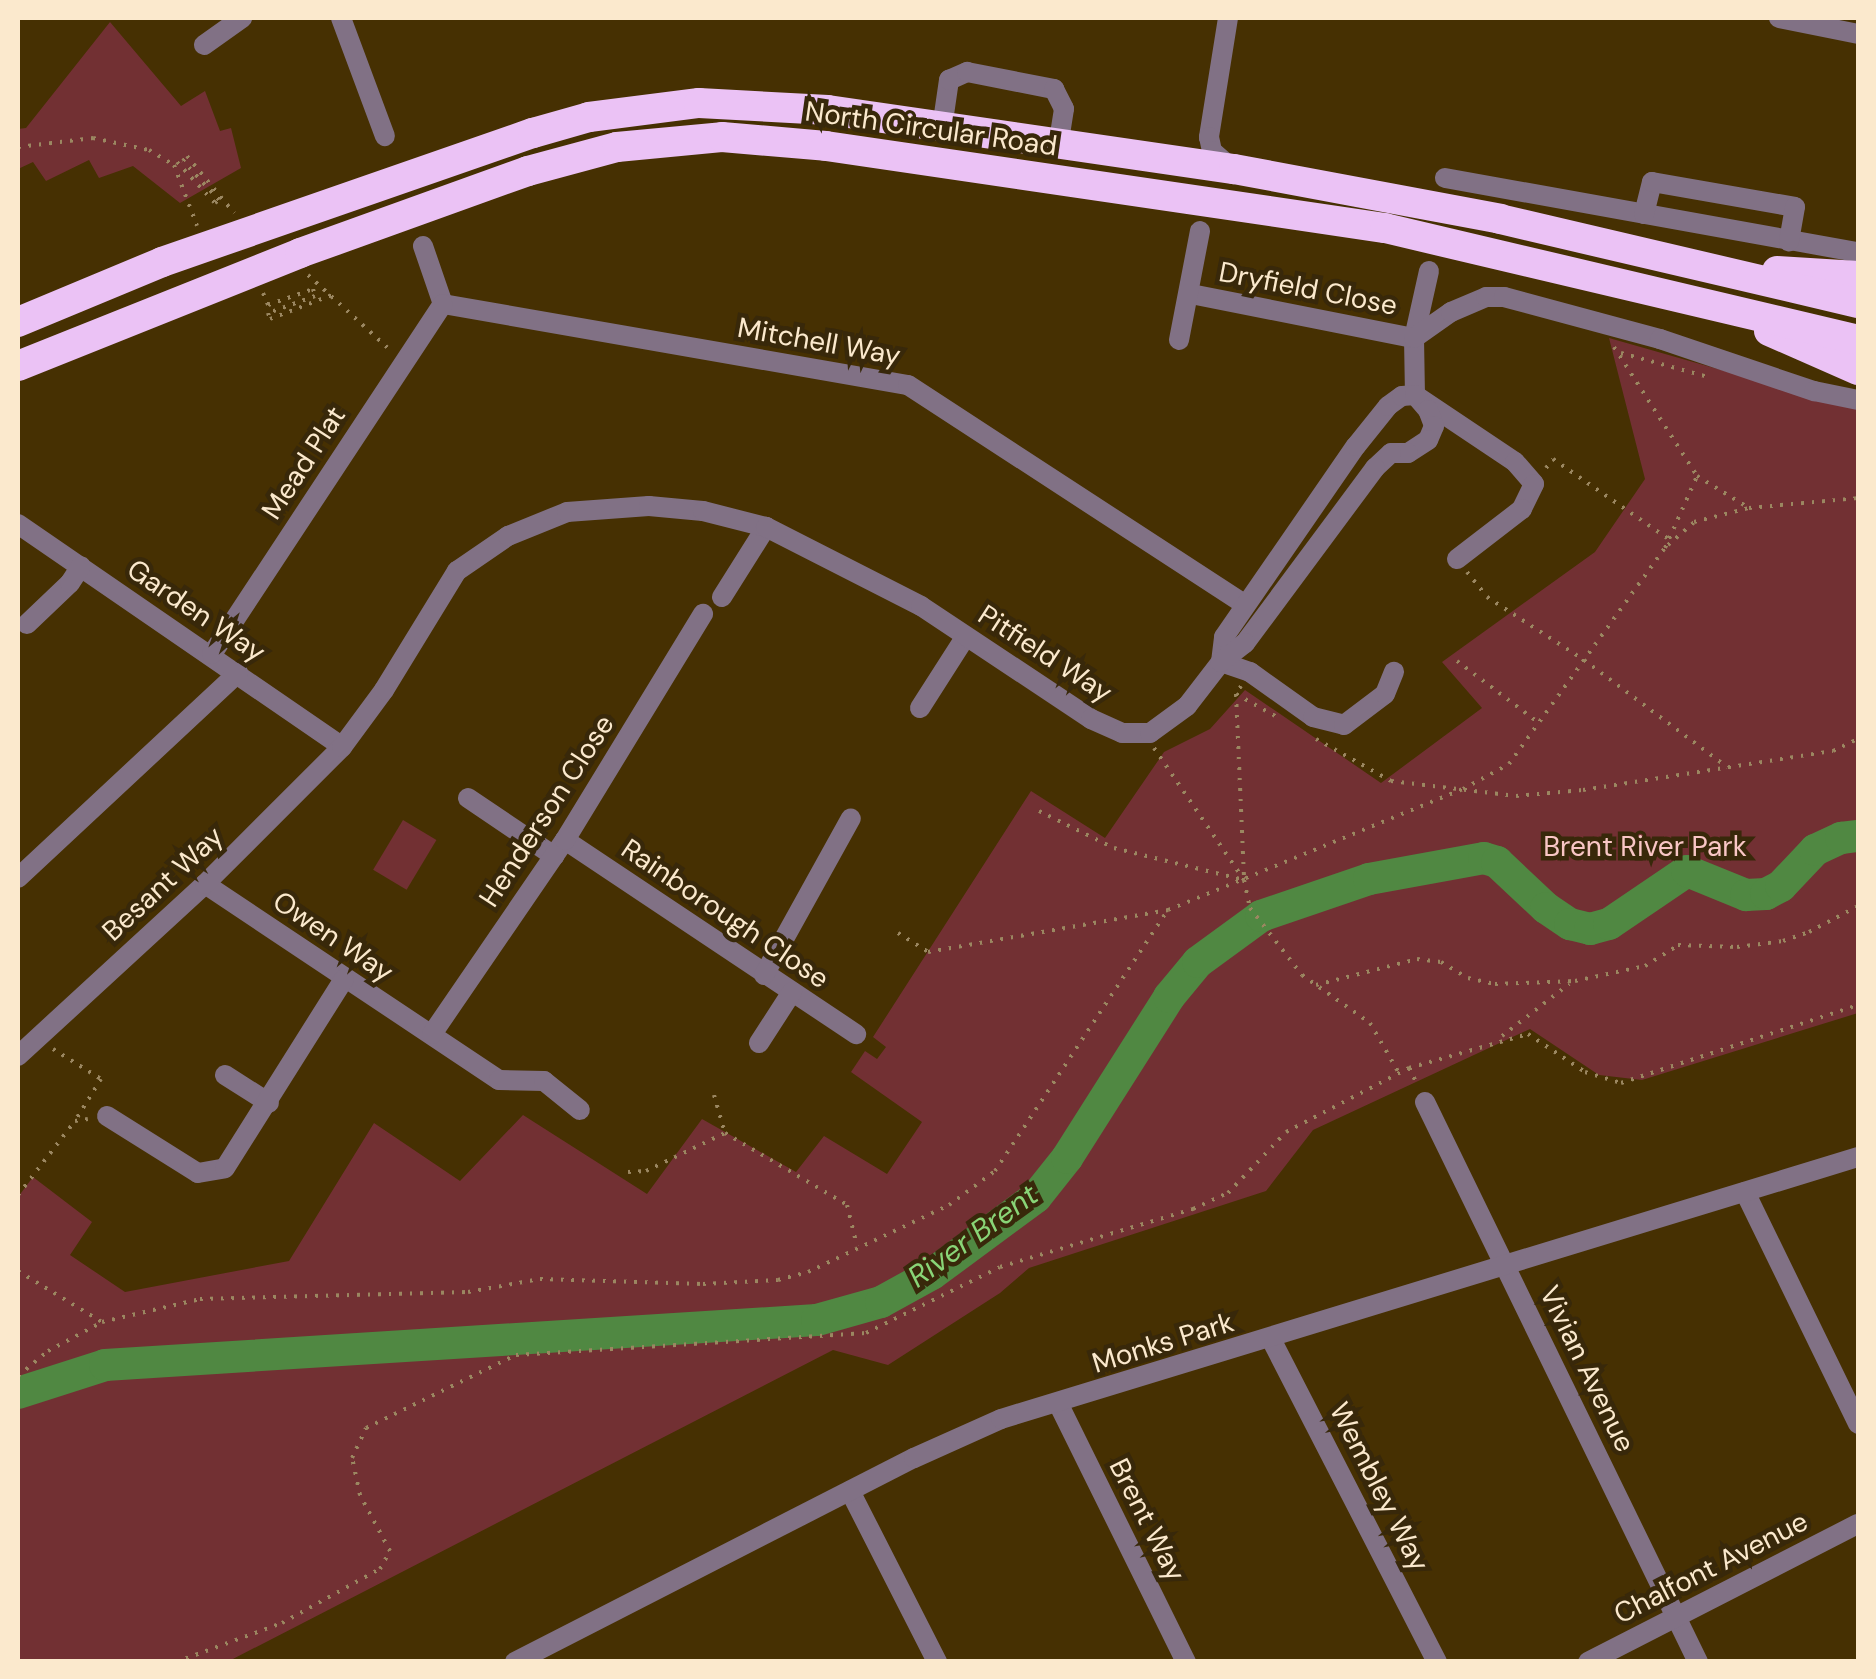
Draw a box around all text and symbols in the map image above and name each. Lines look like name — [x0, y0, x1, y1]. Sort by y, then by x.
street label: North Circular Road — [803, 95, 1059, 163]
street label: Dryfield Close — [1216, 255, 1400, 323]
street label: Mitchell Way — [735, 311, 903, 373]
street label: Mead Plat — [255, 400, 353, 526]
street label: Garden Way — [121, 553, 271, 669]
street label: Pitfield Way — [972, 598, 1118, 710]
street label: Henderson Close — [472, 709, 622, 913]
street label: Besant Way — [96, 820, 230, 948]
park label: Brent River Park — [1543, 830, 1747, 864]
street label: Rainborough Close — [615, 832, 835, 996]
street label: Owen Way — [266, 884, 400, 990]
water label: River Brent — [901, 1177, 1045, 1295]
street label: Vivian Avenue — [1532, 1280, 1642, 1458]
street label: Monks Park — [1088, 1306, 1238, 1380]
street label: Wembley Way — [1322, 1397, 1436, 1577]
street label: Brent Way — [1102, 1453, 1192, 1587]
street label: Chalfont Avenue — [1609, 1505, 1813, 1631]

